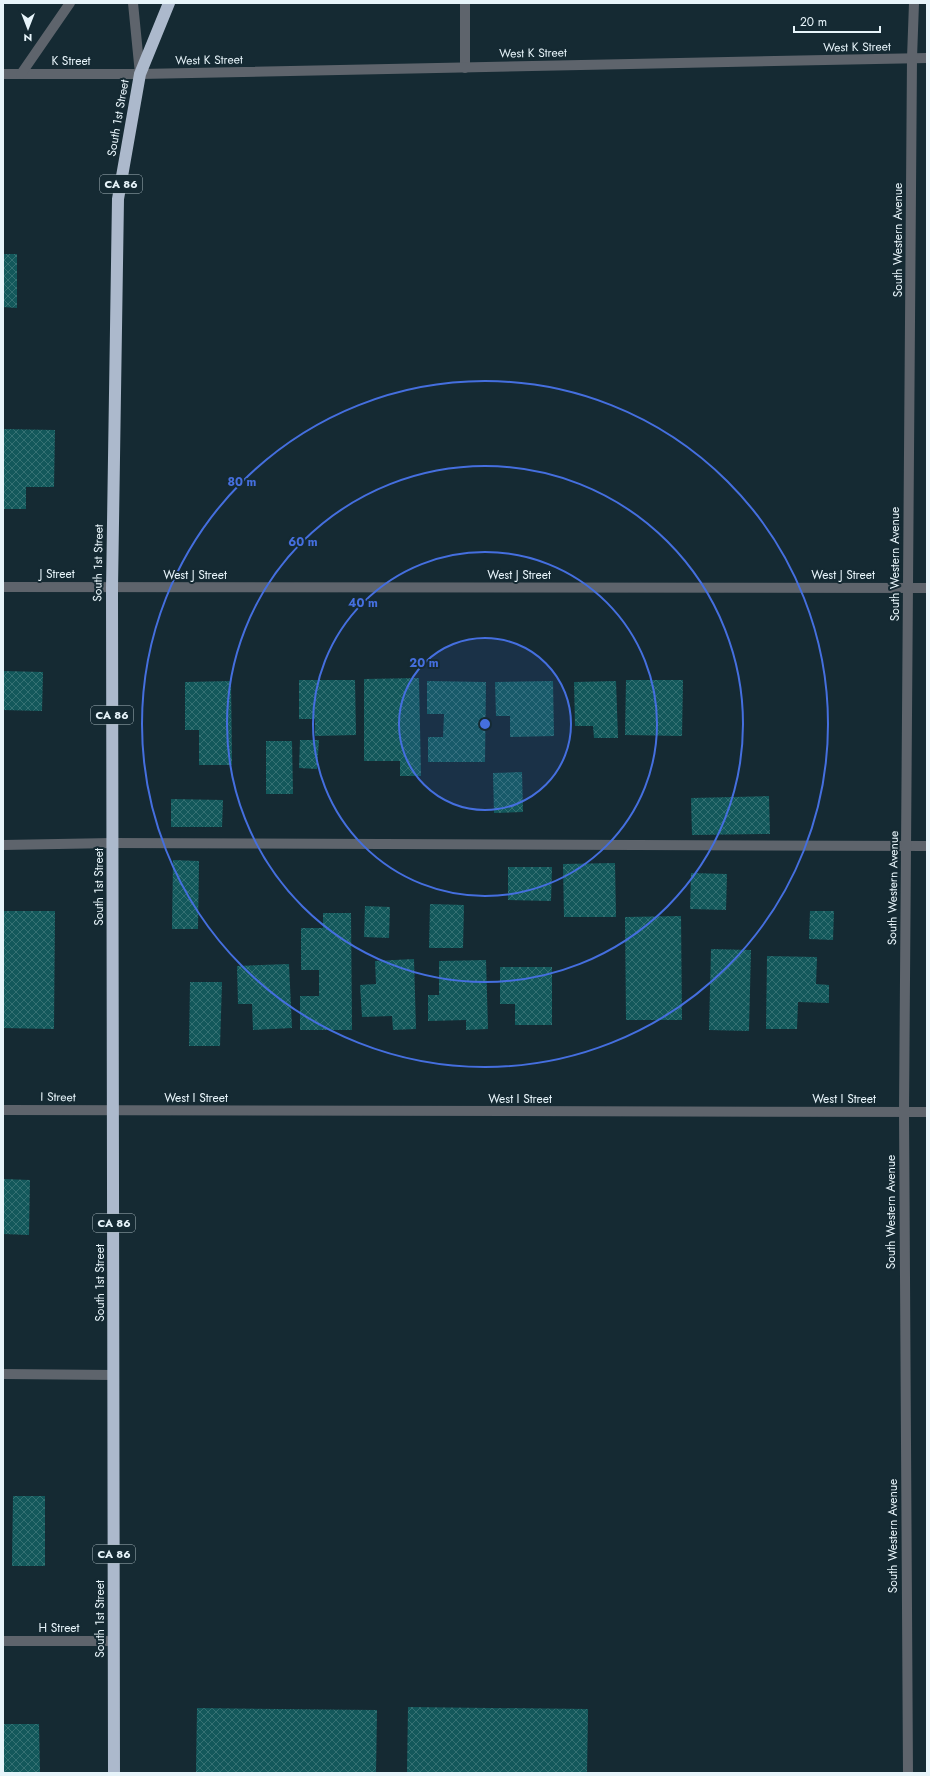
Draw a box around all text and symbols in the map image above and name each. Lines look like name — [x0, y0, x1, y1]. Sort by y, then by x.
north arrow — [8, 8, 48, 48]
scale bar — [794, 8, 880, 34]
text: 20 m — [800, 13, 827, 31]
text: N — [24, 30, 32, 46]
street label: West K Street — [823, 37, 891, 57]
street label: West K Street — [499, 43, 567, 63]
street label: West K Street — [175, 50, 243, 70]
street label: K Street — [51, 52, 91, 70]
street label: South 1st Street — [102, 78, 134, 158]
road number: CA 86 — [100, 175, 142, 193]
street label: South Western Avenue — [889, 183, 907, 297]
text: 80 m — [228, 473, 257, 491]
street label: South Western Avenue — [886, 507, 904, 621]
street label: South 1st Street — [88, 524, 108, 602]
text: 60 m — [288, 533, 318, 551]
street label: J Street — [37, 565, 75, 583]
street label: West J Street — [163, 566, 227, 584]
street label: West J Street — [487, 566, 551, 584]
street label: West J Street — [811, 566, 875, 584]
text: 40 m — [348, 594, 378, 612]
text: 20 m — [409, 654, 439, 672]
road number: CA 86 — [91, 706, 133, 724]
centre of rings — [478, 717, 492, 731]
street label: South Western Avenue — [883, 831, 903, 945]
street label: South 1st Street — [90, 848, 108, 926]
street label: I Street — [40, 1088, 76, 1106]
street label: West I Street — [164, 1089, 228, 1107]
street label: West I Street — [488, 1090, 552, 1108]
street label: West I Street — [812, 1090, 876, 1108]
street label: South Western Avenue — [882, 1155, 900, 1269]
road number: CA 86 — [93, 1214, 135, 1232]
street label: South 1st Street — [91, 1244, 109, 1322]
street label: South Western Avenue — [884, 1479, 902, 1593]
road number: CA 86 — [93, 1545, 135, 1563]
street label: South 1st Street — [91, 1580, 109, 1658]
street label: H Street — [39, 1619, 80, 1637]

